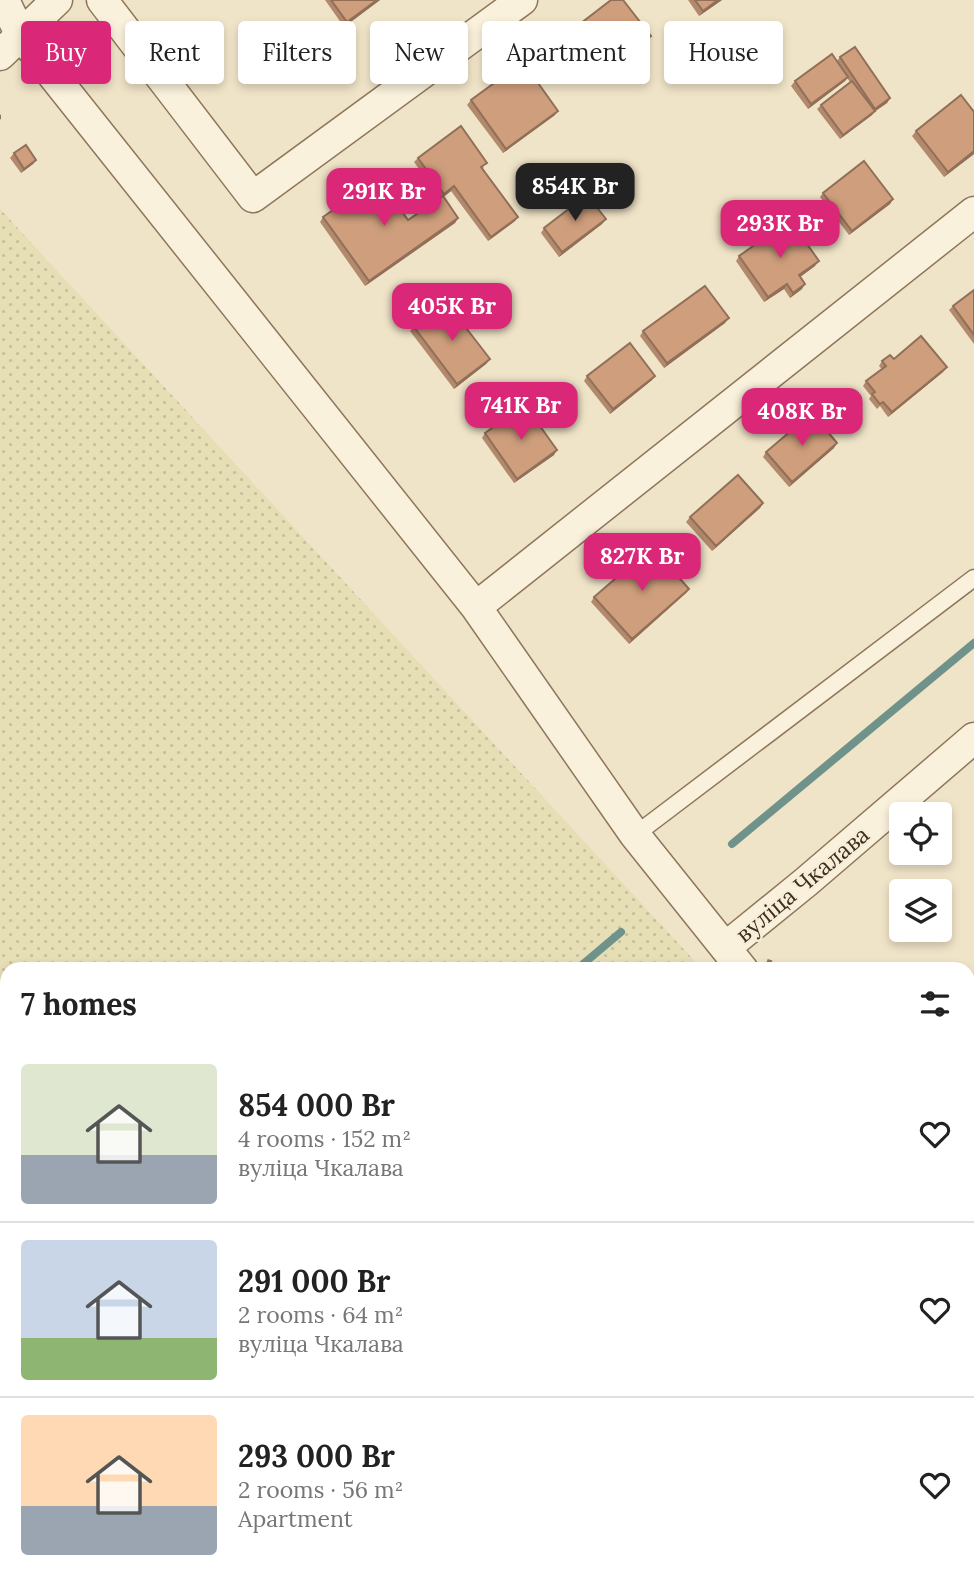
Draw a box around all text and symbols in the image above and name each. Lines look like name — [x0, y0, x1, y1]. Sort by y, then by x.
chip: Buy — [21, 21, 111, 84]
chip: Rent — [125, 21, 224, 84]
chip: Filters — [238, 21, 356, 84]
chip: New — [370, 21, 468, 84]
chip: Apartment — [482, 21, 650, 84]
chip: House — [664, 21, 783, 84]
pin: 854K Br — [510, 164, 640, 223]
pin: 291K Br — [319, 168, 449, 228]
text: 854K Br — [532, 171, 618, 200]
text: 291K Br — [342, 176, 426, 205]
pin: 293K Br — [715, 201, 845, 260]
text: 293K Br — [737, 208, 823, 237]
pin: 405K Br — [387, 284, 517, 343]
text: 405K Br — [408, 291, 496, 320]
pin: 741K Br — [456, 382, 586, 442]
pin: 408K Br — [737, 388, 867, 448]
text: 741K Br — [481, 390, 561, 419]
text: 408K Br — [758, 396, 846, 425]
pin: 827K Br — [577, 534, 707, 593]
text: 827K Br — [600, 541, 684, 570]
map controls — [889, 802, 952, 942]
button: locate — [889, 802, 952, 865]
street label: вуліца Чкалава — [729, 820, 875, 948]
button: layers — [889, 879, 952, 942]
text: 7 homes — [21, 985, 137, 1023]
icon: filters — [916, 985, 954, 1023]
text: 854 000 Br — [238, 1086, 395, 1124]
icon: home — [77, 1092, 161, 1176]
icon: heart — [916, 1115, 954, 1153]
text: 4 rooms · 152 m² — [238, 1124, 411, 1153]
text: вуліца Чкалава — [238, 1153, 404, 1182]
text: 291 000 Br — [238, 1262, 390, 1300]
icon: home — [77, 1268, 161, 1352]
icon: heart — [916, 1291, 954, 1329]
text: 2 rooms · 64 m² — [238, 1300, 403, 1329]
text: вуліца Чкалава — [238, 1329, 404, 1358]
text: 293 000 Br — [238, 1437, 395, 1475]
icon: home — [77, 1443, 161, 1527]
icon: heart — [916, 1466, 954, 1504]
text: 2 rooms · 56 m² — [238, 1475, 403, 1504]
text: Apartment — [238, 1504, 353, 1533]

